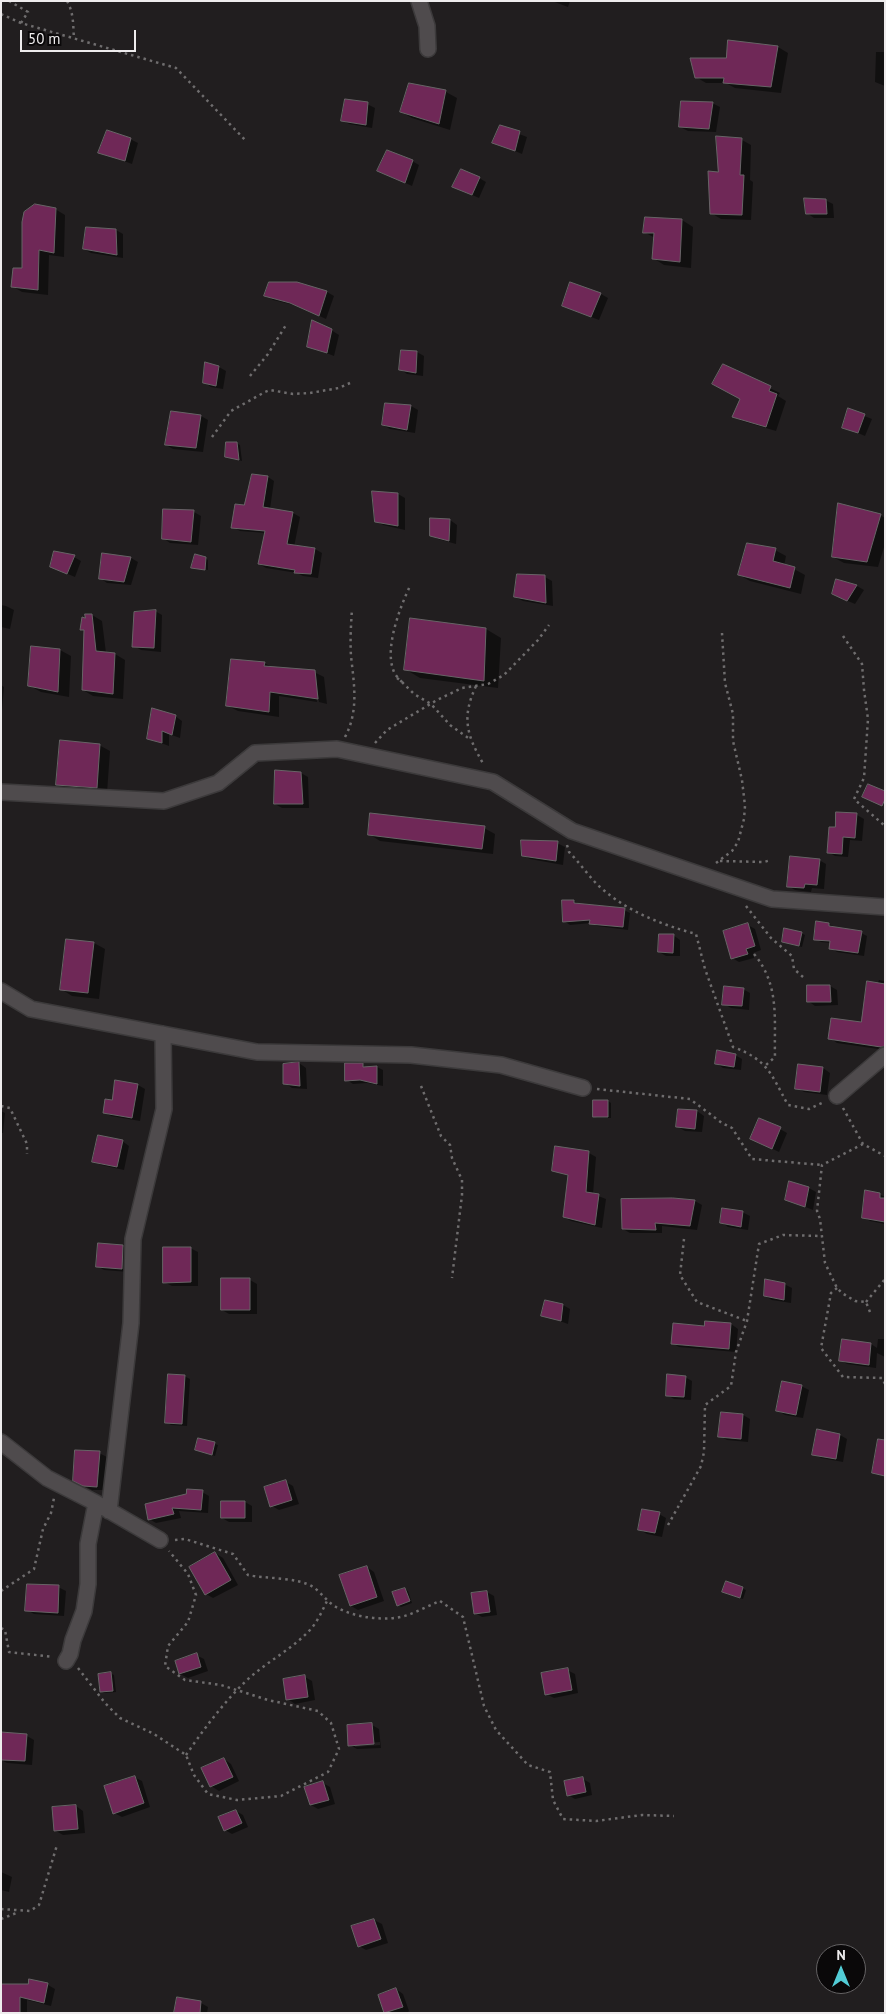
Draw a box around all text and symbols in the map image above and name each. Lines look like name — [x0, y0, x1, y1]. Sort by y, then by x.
scale bar — [22, 20, 139, 52]
text: 50 m — [28, 29, 61, 48]
north arrow — [816, 1944, 866, 1994]
text: N — [836, 1946, 846, 1964]

